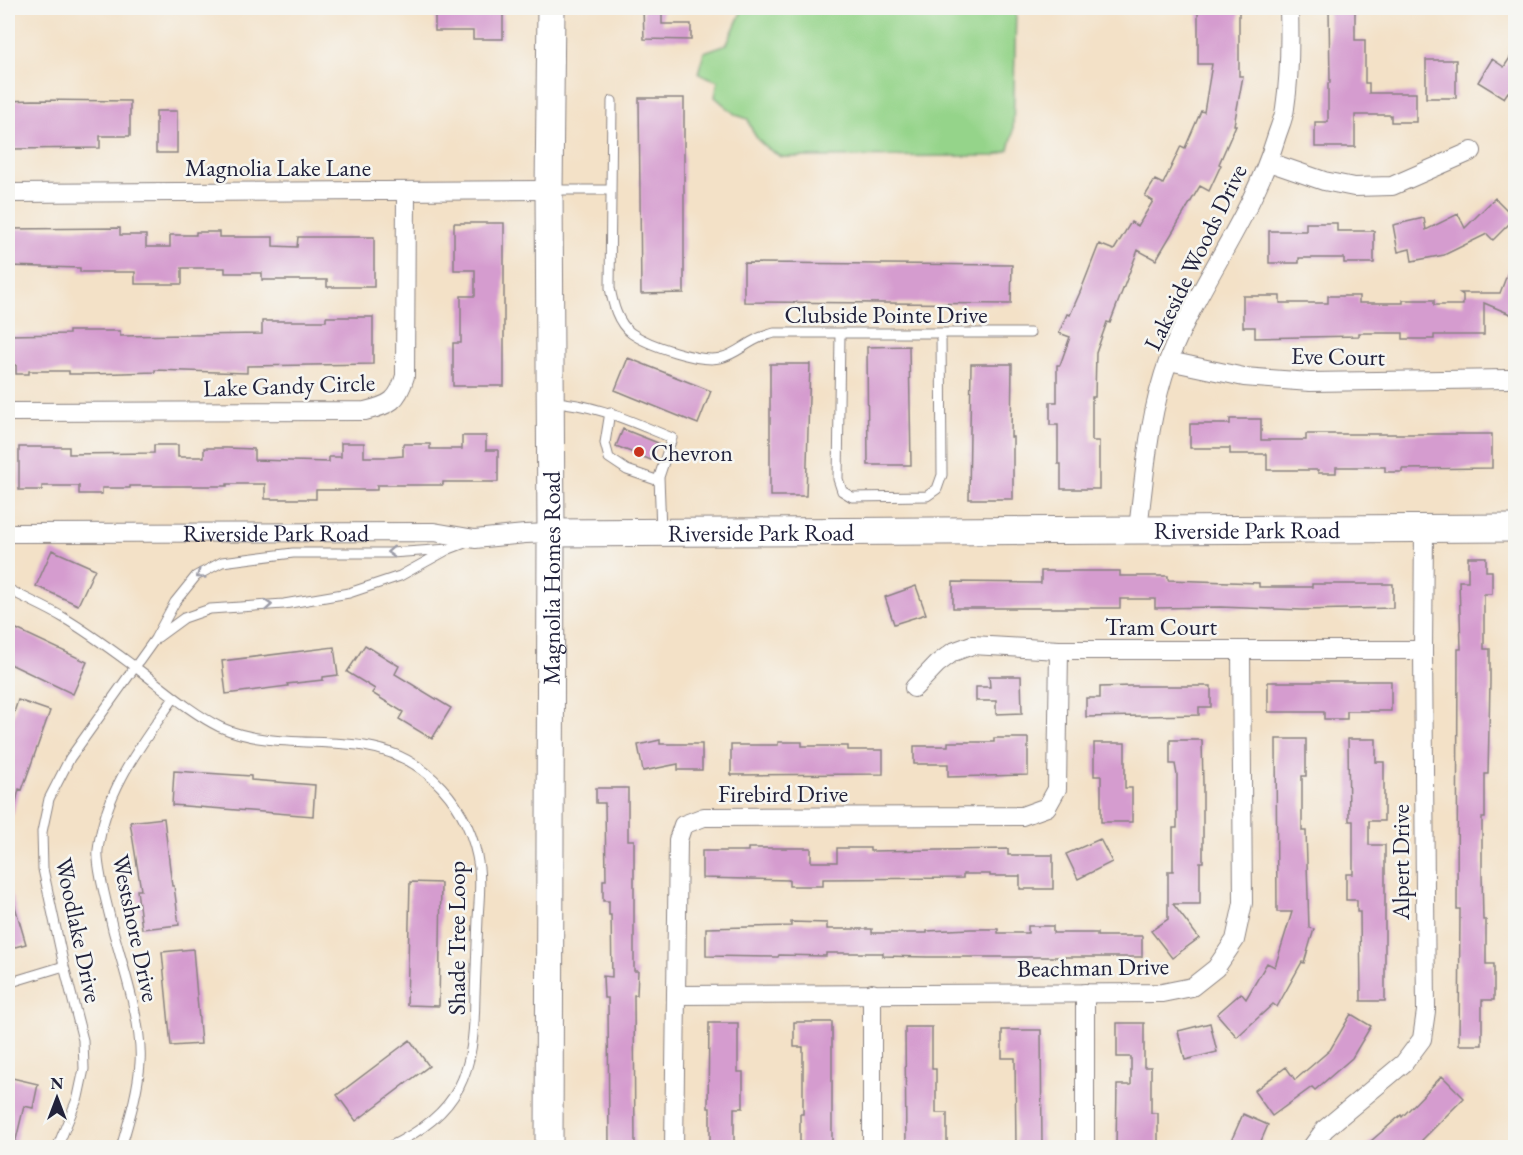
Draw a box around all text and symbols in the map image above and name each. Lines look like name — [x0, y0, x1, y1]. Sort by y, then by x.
street label: Magnolia Lake Lane — [185, 152, 371, 183]
street label: Lakeside Woods Drive — [1136, 159, 1254, 355]
street label: Clubside Pointe Drive — [784, 299, 988, 330]
street label: Eve Court — [1291, 340, 1386, 372]
street label: Lake Gandy Circle — [202, 367, 376, 403]
place label: Chevron — [651, 437, 733, 468]
marker: Chevron — [632, 445, 646, 459]
street label: Magnolia Homes Road — [535, 470, 567, 685]
street label: Riverside Park Road — [1154, 513, 1341, 545]
street label: Riverside Park Road — [668, 516, 855, 548]
street label: Riverside Park Road — [183, 517, 370, 548]
one-way arrow — [386, 546, 395, 559]
one-way arrow — [196, 568, 207, 579]
one-way arrow — [263, 599, 272, 612]
street label: Tram Court — [1105, 611, 1217, 642]
street label: Firebird Drive — [718, 778, 848, 809]
street label: Alpert Drive — [1385, 804, 1416, 921]
street label: Westshore Drive — [105, 852, 167, 1004]
street label: Woodlake Drive — [49, 855, 109, 1005]
street label: Shade Tree Loop — [441, 861, 472, 1015]
street label: Beachman Drive — [1017, 950, 1169, 984]
north arrow — [27, 1068, 87, 1128]
text: N — [51, 1073, 64, 1094]

